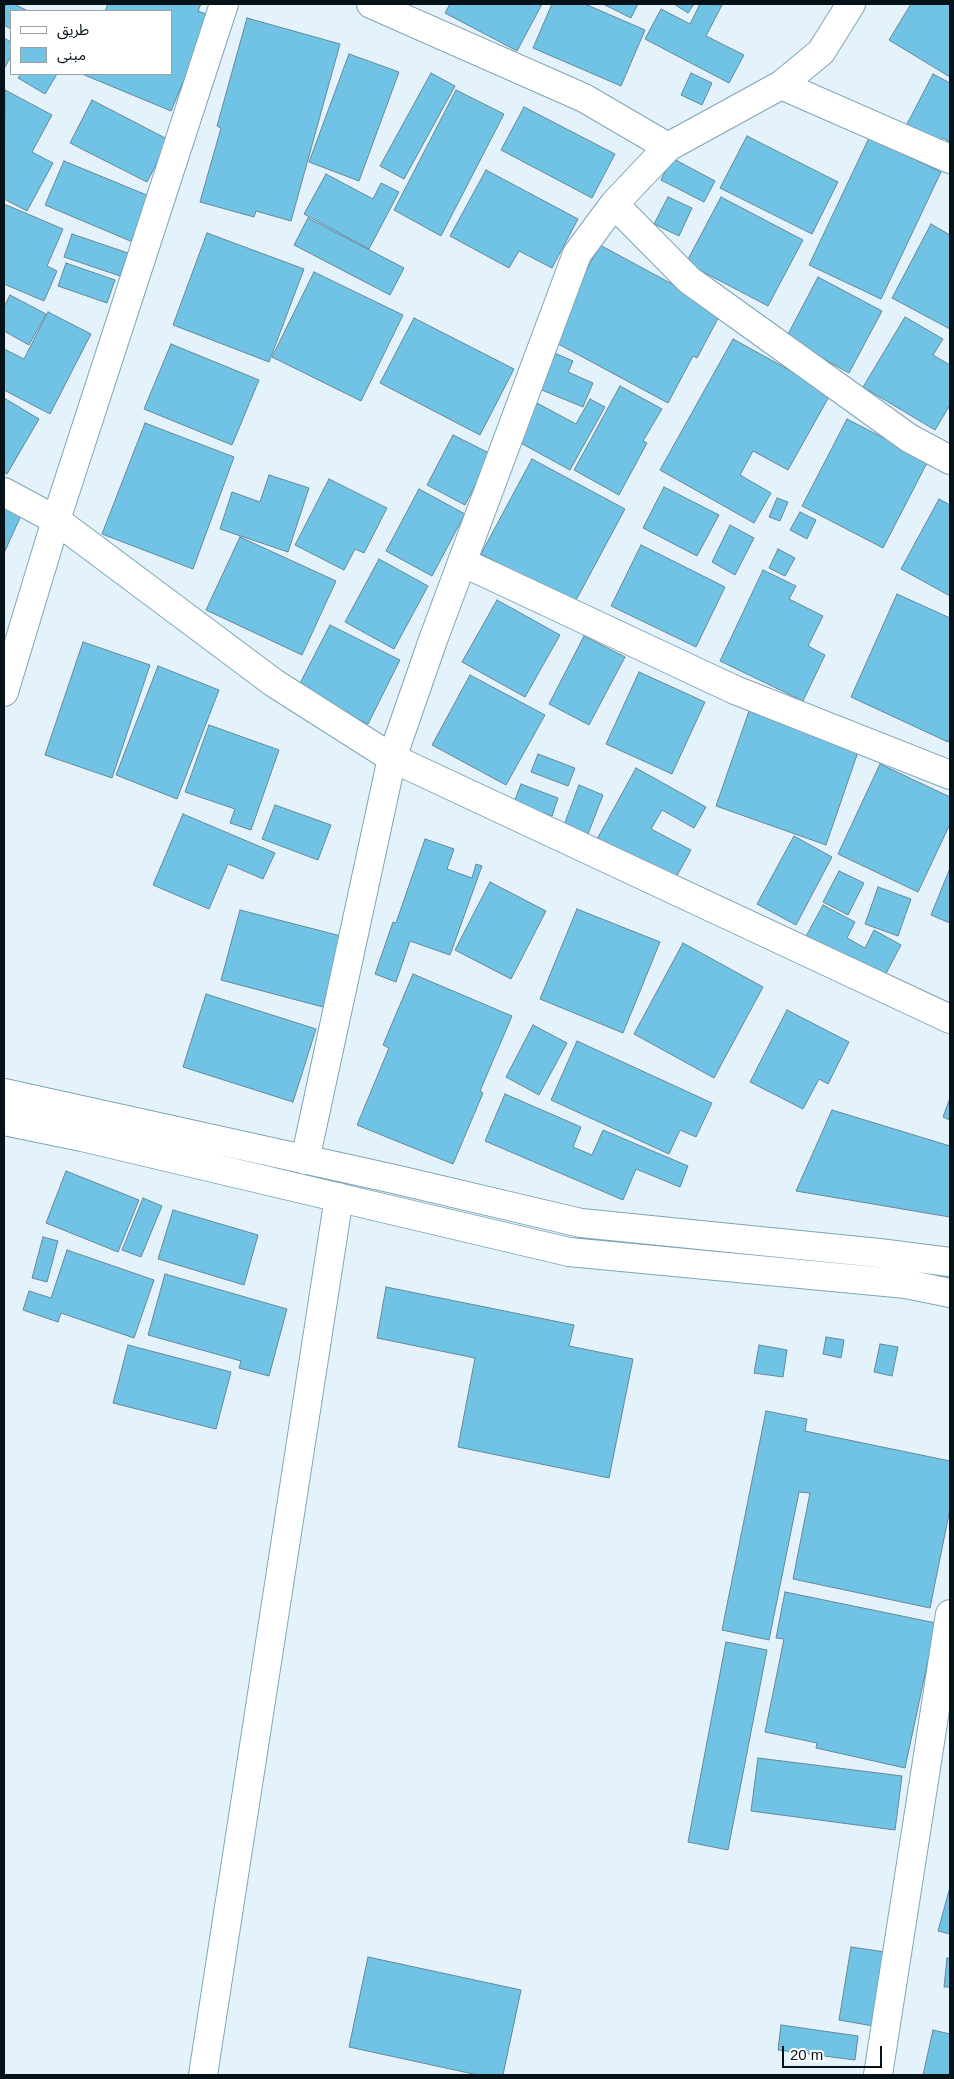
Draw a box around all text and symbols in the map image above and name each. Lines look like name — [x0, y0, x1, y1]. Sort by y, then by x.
legend — [10, 10, 172, 75]
text: طريق — [57, 21, 89, 38]
text: مبنى — [57, 46, 86, 63]
scale bar — [784, 2036, 884, 2068]
text: 20 m — [790, 2046, 823, 2063]

